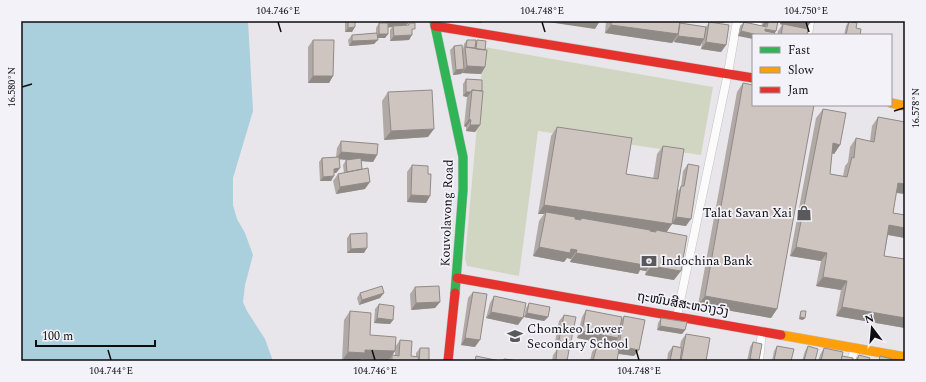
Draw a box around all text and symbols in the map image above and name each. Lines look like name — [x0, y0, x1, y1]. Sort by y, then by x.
text: 104.746°E — [256, 3, 300, 19]
text: 104.748°E — [520, 3, 564, 19]
text: 104.750°E — [784, 3, 828, 19]
legend — [752, 34, 892, 106]
text: Fast — [788, 41, 810, 60]
text: Slow — [788, 61, 814, 80]
text: 16.580°N — [4, 67, 20, 107]
text: Jam — [788, 81, 809, 100]
text: 16.578°N — [908, 88, 924, 128]
street label: Kouvolavong Road — [435, 159, 459, 267]
place label: Talat Savan Xai — [703, 203, 792, 223]
shop icon: Talat Savan Xai — [795, 204, 813, 222]
place label: Indochina Bank — [661, 251, 753, 271]
bank icon: Indochina Bank — [640, 252, 658, 270]
street label: ຖະໜົນສີສະຫວ່າງວົງ — [636, 286, 730, 322]
north arrow — [852, 308, 892, 348]
text: N — [863, 309, 876, 328]
place label: Chomkeo Lower Secondary School — [527, 319, 629, 354]
scale bar — [36, 322, 155, 348]
text: 100 m — [42, 327, 73, 346]
school or university icon: Chomkeo Lower Secondary School — [506, 327, 524, 345]
text: 104.744°E — [89, 363, 133, 379]
text: 104.746°E — [353, 363, 397, 379]
text: 104.748°E — [617, 363, 661, 379]

